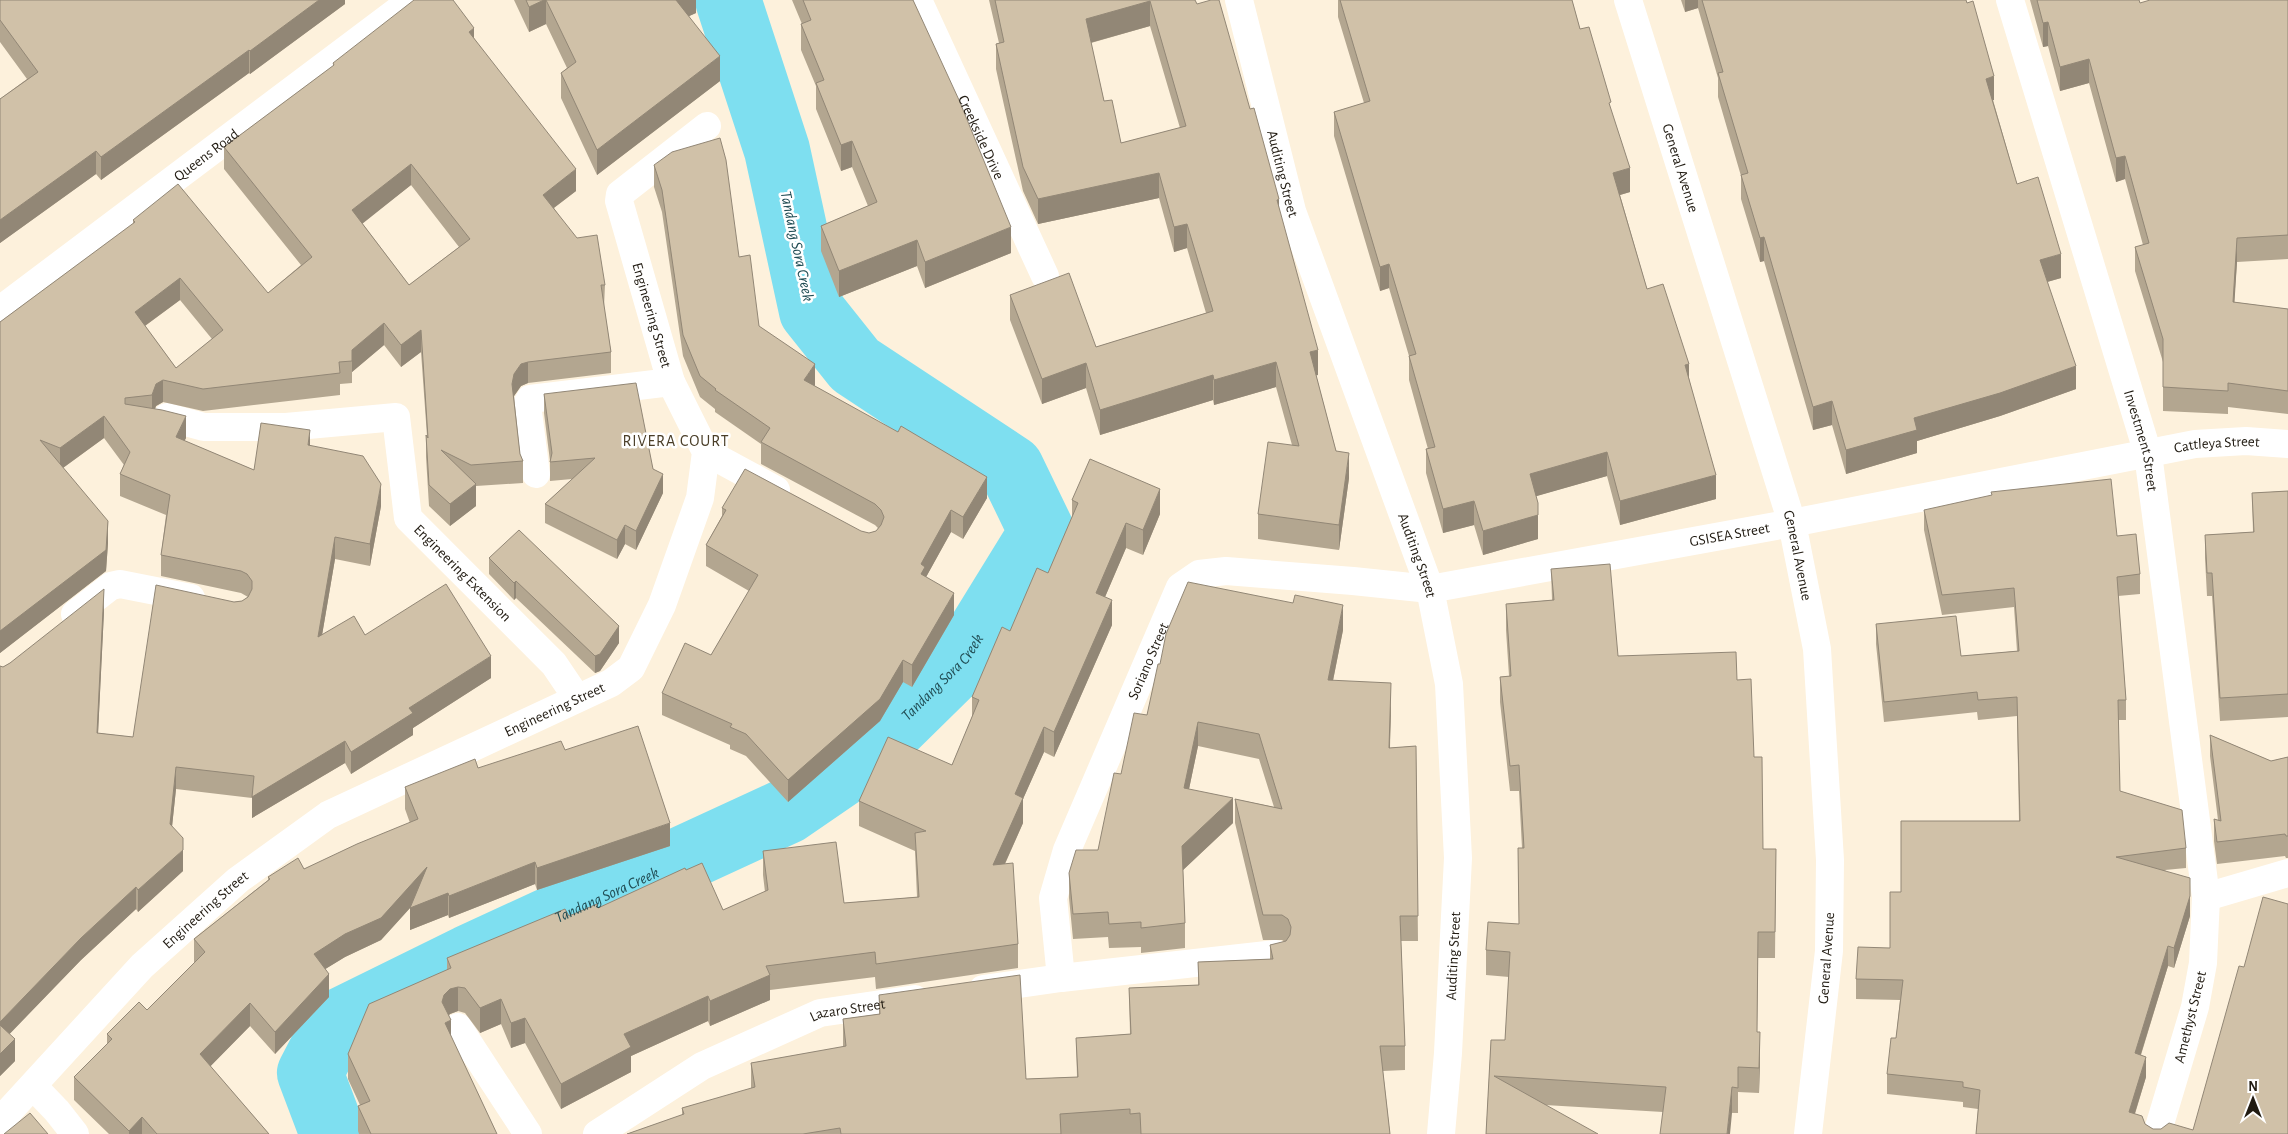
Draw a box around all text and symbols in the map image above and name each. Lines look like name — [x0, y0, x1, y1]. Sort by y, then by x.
street label: Creekside Drive — [955, 93, 1006, 182]
street label: General Avenue — [1659, 122, 1701, 214]
street label: Queens Road — [171, 126, 242, 184]
street label: Auditing Street — [1264, 129, 1301, 219]
water label: Tandang Sora Creek — [778, 190, 817, 303]
street label: Engineering Street — [629, 261, 674, 370]
street label: Investment Street — [2121, 388, 2160, 492]
district label: RIVERA COURT — [622, 433, 730, 449]
street label: Cattleya Street — [2173, 434, 2260, 456]
street label: General Avenue — [1780, 508, 1814, 602]
street label: Auditing Street — [1395, 511, 1439, 599]
street label: GSISEA Street — [1688, 520, 1771, 550]
street label: Engineering Extension — [411, 522, 514, 625]
street label: Soriano Street — [1125, 620, 1172, 702]
water label: Tandang Sora Creek — [898, 631, 986, 724]
street label: Engineering Street — [502, 680, 607, 740]
water label: Tandang Sora Creek — [552, 864, 661, 926]
street label: Engineering Street — [160, 868, 251, 952]
street label: Auditing Street — [1444, 911, 1463, 1001]
street label: General Avenue — [1816, 912, 1837, 1004]
street label: Amethyst Street — [2172, 969, 2209, 1065]
street label: Lazaro Street — [807, 996, 886, 1025]
north arrow — [2228, 1074, 2278, 1124]
text: N — [2248, 1080, 2258, 1094]

